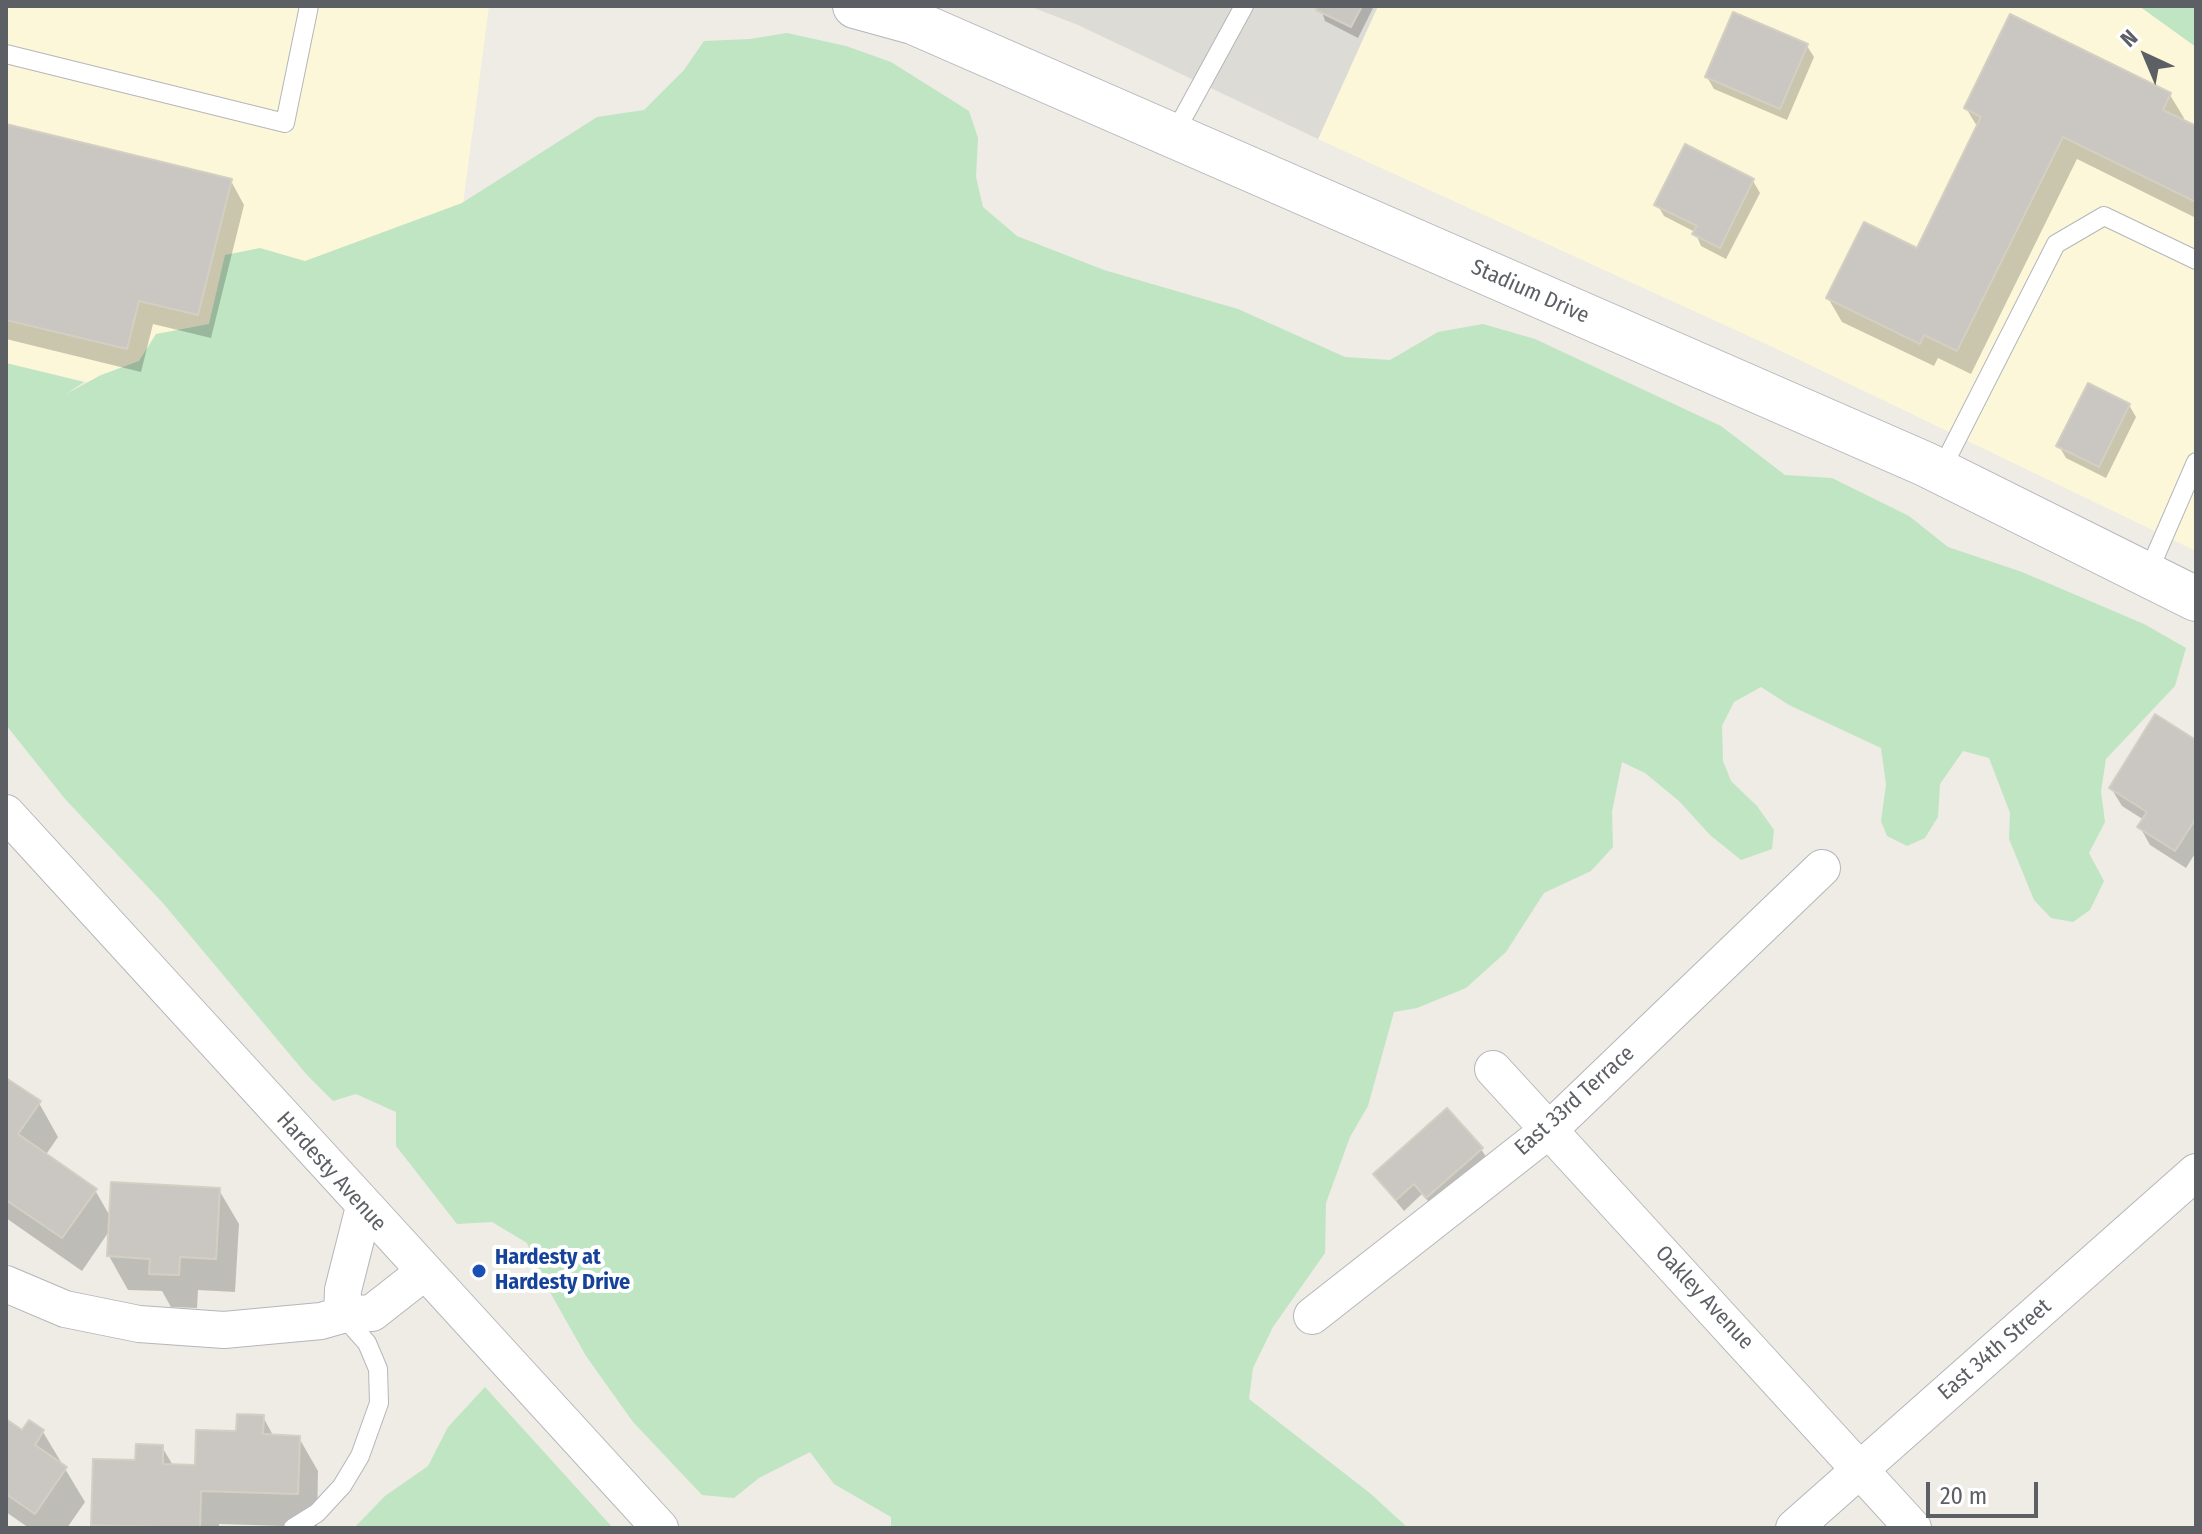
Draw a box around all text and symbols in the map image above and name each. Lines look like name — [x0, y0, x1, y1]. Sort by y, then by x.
north arrow — [2106, 16, 2186, 96]
text: N — [2115, 24, 2143, 53]
street label: Stadium Drive — [1467, 254, 1593, 330]
street label: East 33rd Terrace — [1510, 1041, 1640, 1161]
street label: Hardesty Avenue — [271, 1107, 391, 1237]
street label: Oakley Avenue — [1649, 1241, 1759, 1355]
place label: Hardesty at Hardesty Drive — [495, 1245, 630, 1296]
marker: Hardesty at Hardesty Drive — [470, 1262, 488, 1280]
street label: East 34th Street — [1933, 1294, 2057, 1406]
scale bar — [1930, 1466, 2042, 1516]
text: 20 m — [1940, 1482, 1987, 1510]

